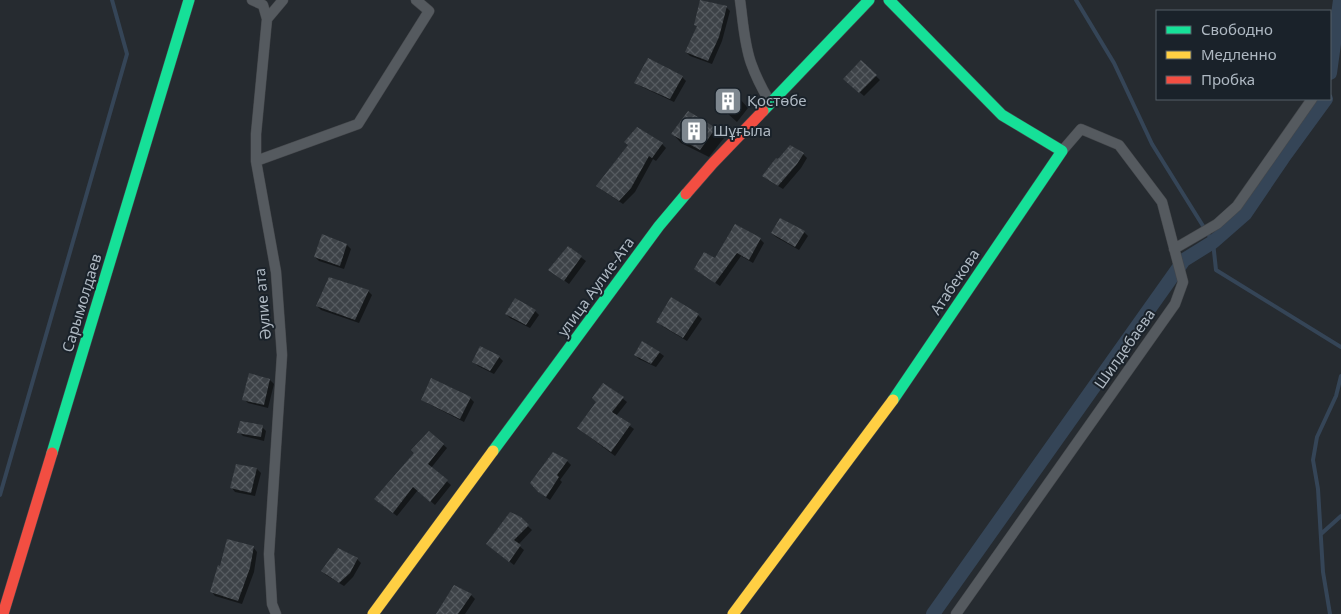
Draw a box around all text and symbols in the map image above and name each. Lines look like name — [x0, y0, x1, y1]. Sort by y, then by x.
legend — [1156, 10, 1331, 100]
text: Свободно — [1201, 19, 1273, 39]
text: Медленно — [1201, 44, 1277, 64]
text: Пробка — [1201, 69, 1255, 89]
building icon: Қостөбе — [713, 86, 743, 116]
place label: Қостөбе — [747, 90, 807, 110]
building icon: Шұғыла — [679, 116, 709, 146]
place label: Шұғыла — [713, 120, 771, 140]
street label: улица Аулие-Ата — [552, 233, 638, 340]
street label: Атабекова — [925, 245, 983, 318]
street label: Сарымолдаев — [57, 251, 105, 354]
street label: Әулие ата — [249, 267, 275, 341]
street label: Шилдебаева — [1089, 304, 1159, 392]

